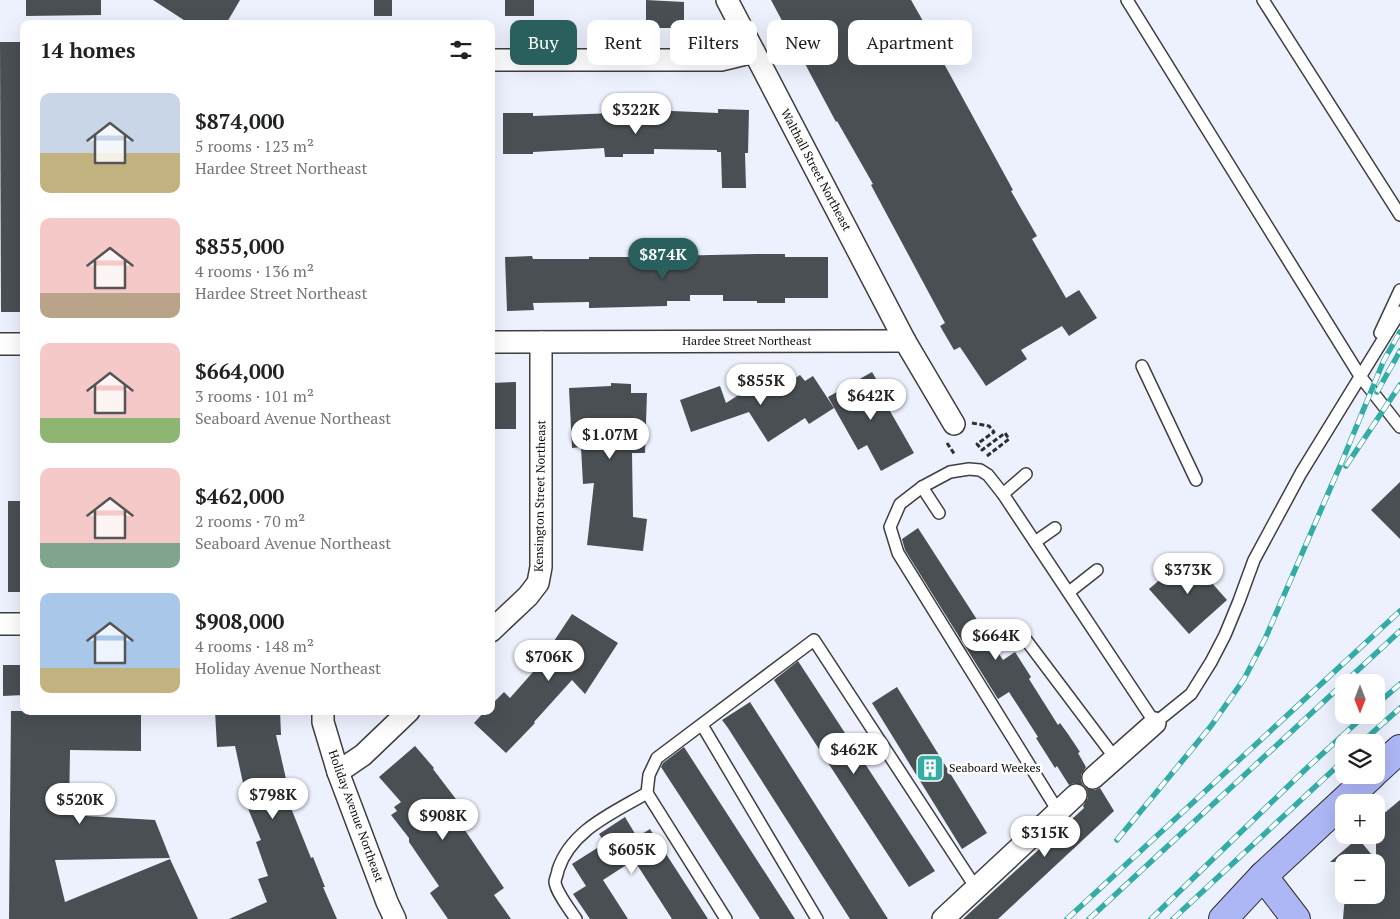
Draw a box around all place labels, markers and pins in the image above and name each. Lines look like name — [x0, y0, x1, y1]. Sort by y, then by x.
pin: $322K — [601, 92, 671, 135]
pin: $874K — [628, 238, 698, 280]
pin: $855K — [726, 364, 796, 406]
pin: $642K — [836, 378, 906, 421]
pin: $1.07M — [569, 418, 651, 460]
pin: $373K — [1153, 552, 1223, 595]
pin: $664K — [961, 618, 1031, 661]
pin: $706K — [514, 640, 584, 682]
pin: $462K — [819, 732, 889, 775]
building icon: Seaboard Weekes — [915, 753, 945, 783]
place label: Seaboard Weekes — [949, 760, 1041, 775]
pin: $798K — [238, 778, 308, 820]
pin: $520K — [45, 782, 115, 825]
pin: $908K — [408, 798, 478, 841]
pin: $315K — [1010, 816, 1080, 858]
pin: $605K — [597, 832, 667, 875]

